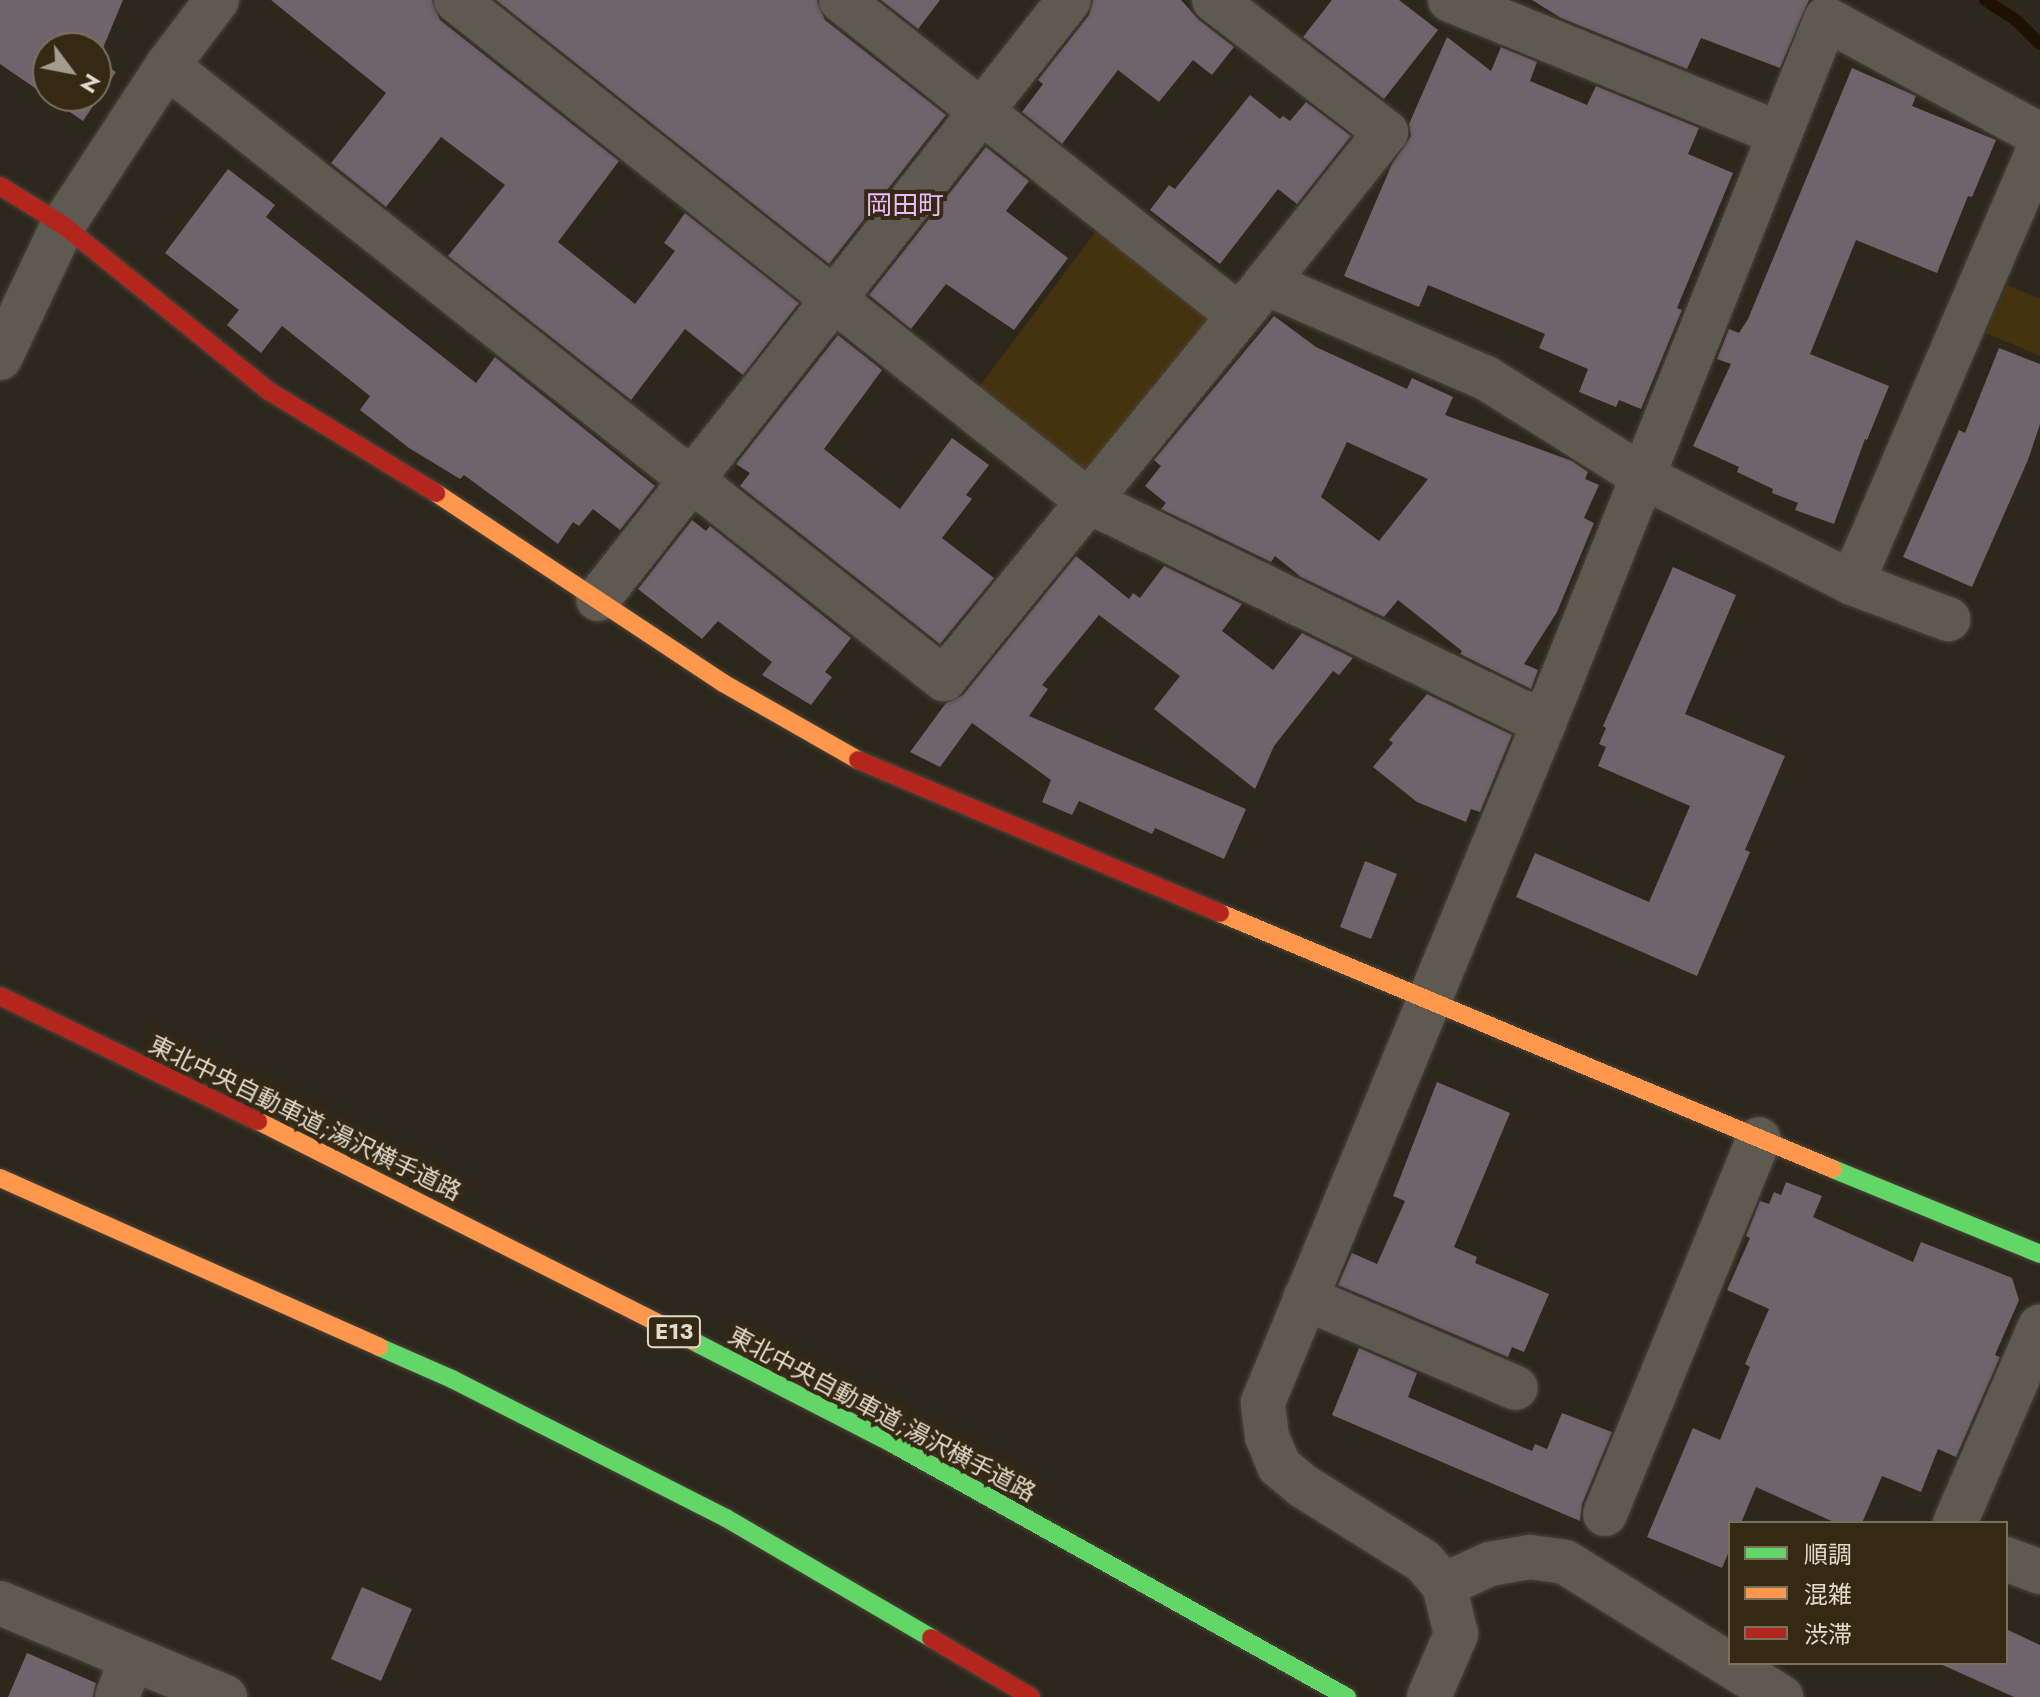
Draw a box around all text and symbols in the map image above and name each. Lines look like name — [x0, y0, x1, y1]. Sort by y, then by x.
north arrow — [32, 32, 112, 112]
text: N — [72, 68, 109, 100]
district label: 岡田町 — [866, 190, 944, 222]
street label: 東北中央自動車道;湯沢横手道路 — [144, 1030, 466, 1206]
road number: E13 — [646, 1314, 702, 1350]
street label: 東北中央自動車道;湯沢横手道路 — [723, 1321, 1041, 1507]
legend — [1728, 1521, 2008, 1665]
text: 順調 — [1804, 1537, 1852, 1572]
text: 混雑 — [1804, 1577, 1852, 1612]
text: 渋滞 — [1804, 1617, 1852, 1652]

